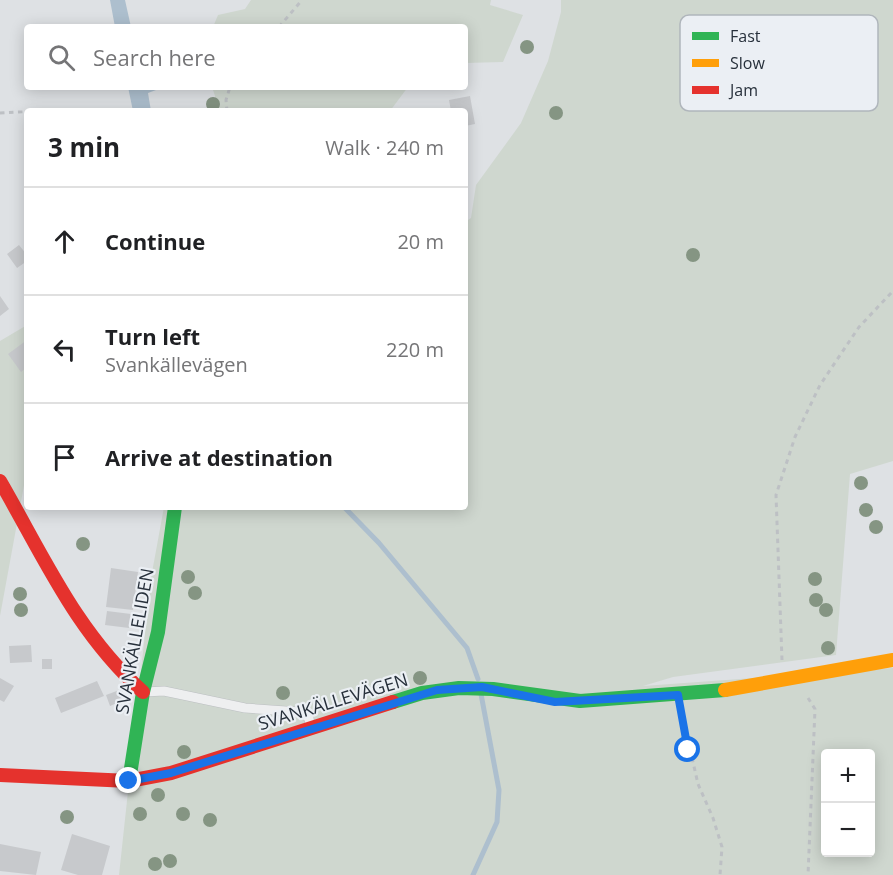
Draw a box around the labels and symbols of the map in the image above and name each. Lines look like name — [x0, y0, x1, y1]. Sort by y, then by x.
legend — [680, 15, 878, 111]
text: Fast — [730, 25, 761, 47]
text: Slow — [730, 52, 765, 74]
text: Jam — [728, 79, 758, 101]
street label: SVANKÄLLELIDEN — [109, 566, 159, 716]
street label: SVANKÄLLEVÄGEN — [255, 667, 411, 735]
route start — [674, 736, 700, 762]
route end — [115, 767, 141, 793]

